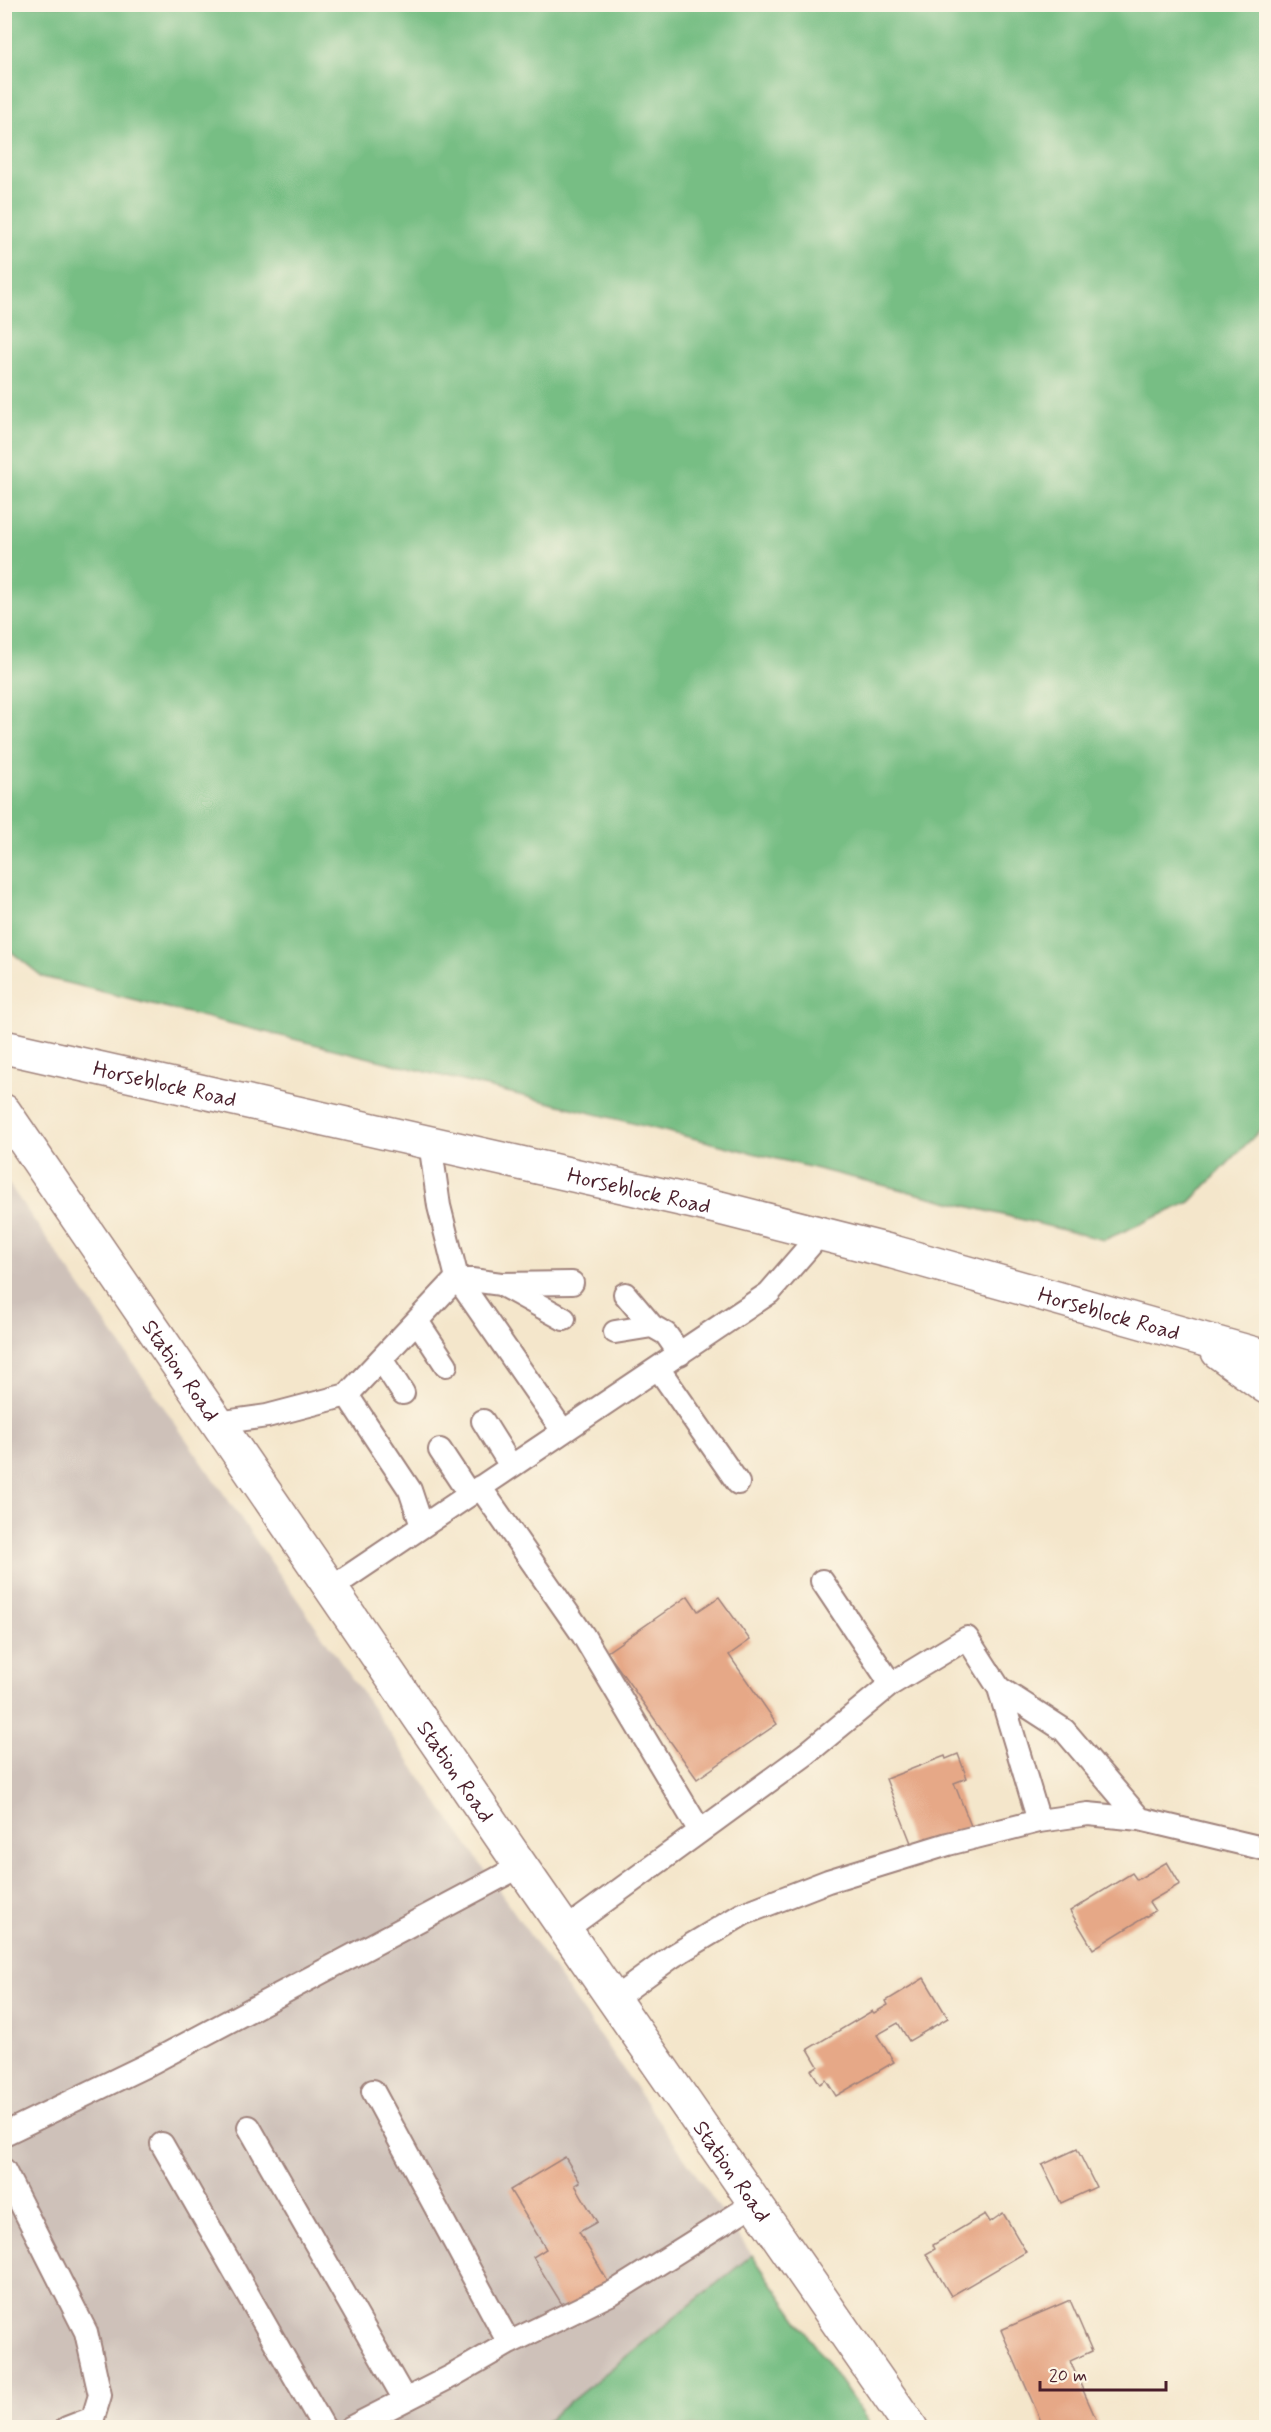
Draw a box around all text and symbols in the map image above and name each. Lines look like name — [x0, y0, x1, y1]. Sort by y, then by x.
street label: Horseblock Road — [90, 1055, 239, 1115]
street label: Horseblock Road — [564, 1162, 713, 1221]
street label: Horseblock Road — [1035, 1282, 1183, 1348]
street label: Station Road — [135, 1315, 225, 1428]
street label: Station Road — [410, 1716, 499, 1829]
street label: Station Road — [686, 2116, 776, 2228]
scale bar — [1040, 2354, 1166, 2392]
text: 20 m — [1049, 2364, 1087, 2388]

